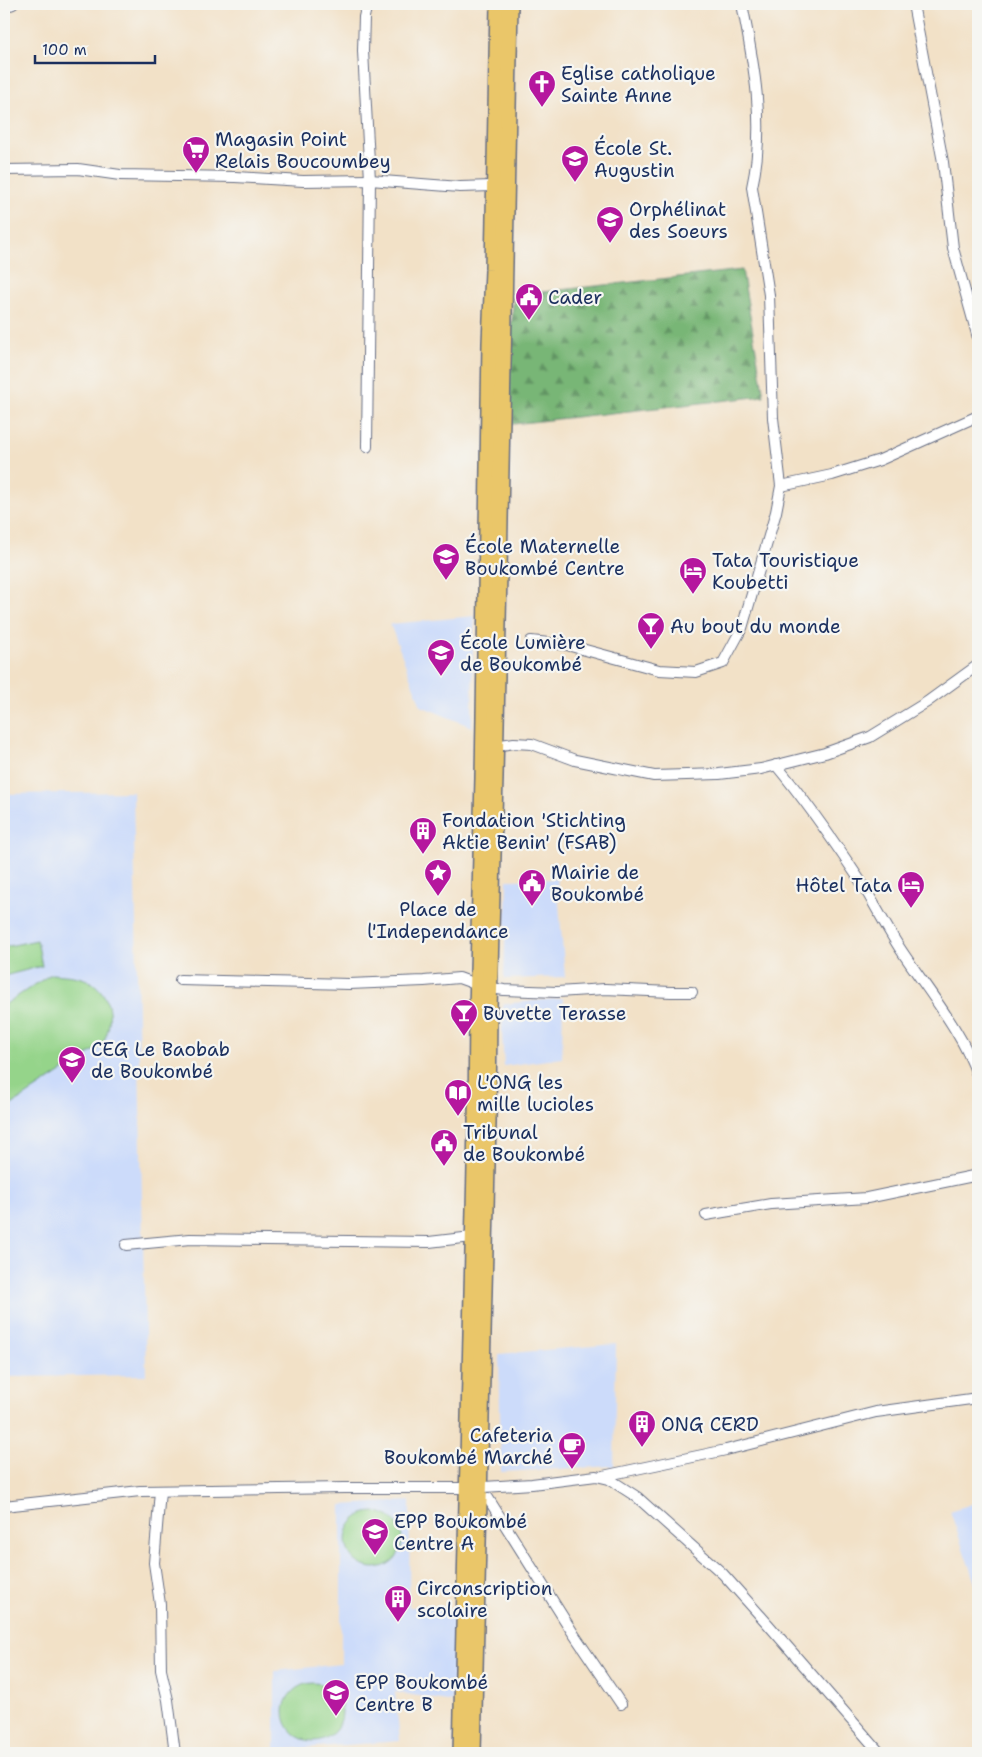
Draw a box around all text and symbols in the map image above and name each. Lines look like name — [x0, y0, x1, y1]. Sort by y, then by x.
scale bar — [35, 32, 155, 64]
text: 100 m — [42, 40, 87, 60]
place label: Eglise catholique Sainte Anne — [561, 61, 716, 108]
church icon: Eglise catholique Sainte Anne — [527, 69, 557, 108]
place label: Magasin Point Relais Boucoumbey — [215, 127, 391, 174]
supermarket icon: Magasin Point Relais Boucoumbey — [181, 135, 211, 174]
place label: École St. Augustin — [594, 135, 675, 183]
school or university icon: École St. Augustin — [560, 144, 590, 183]
place label: Orphélinat des Soeurs — [629, 197, 728, 244]
school or university icon: Orphélinat des Soeurs — [595, 205, 625, 244]
public building icon: Cader — [514, 282, 544, 321]
place label: Cader — [548, 285, 602, 310]
place label: École Maternelle Boukombé Centre — [465, 533, 625, 581]
school or university icon: École Maternelle Boukombé Centre — [431, 542, 461, 581]
place label: Tata Touristique Koubetti — [712, 548, 859, 595]
hotel icon: Tata Touristique Koubetti — [678, 556, 708, 595]
bar icon: Au bout du monde — [636, 611, 666, 650]
place label: Au bout du monde — [670, 614, 841, 639]
place label: École Lumière de Boukombé — [460, 629, 586, 677]
school or university icon: École Lumière de Boukombé — [426, 638, 456, 677]
place label: Fondation 'Stichting Aktie Benin' (FSAB) — [442, 808, 626, 855]
building icon: Fondation 'Stichting Aktie Benin' (FSAB) — [408, 816, 438, 855]
place icon: Place de l'Independance — [423, 858, 453, 897]
place label: Mairie de Boukombé — [551, 860, 644, 907]
public building icon: Mairie de Boukombé — [517, 868, 547, 907]
hotel icon: Hôtel Tata — [896, 870, 926, 909]
place label: Hôtel Tata — [795, 873, 892, 898]
place label: Place de l'Independance — [367, 897, 509, 944]
bar icon: Buvette Terasse — [449, 998, 479, 1037]
place label: Buvette Terasse — [483, 1001, 627, 1026]
place label: CEG Le Baobab de Boukombé — [91, 1037, 230, 1084]
school or university icon: CEG Le Baobab de Boukombé — [57, 1045, 87, 1084]
place label: L'ONG les mille lucioles — [477, 1070, 594, 1117]
library icon: L'ONG les mille lucioles — [443, 1078, 473, 1117]
place label: Tribunal de Boukombé — [463, 1120, 585, 1167]
public building icon: Tribunal de Boukombé — [429, 1128, 459, 1167]
building icon: ONG CERD — [627, 1409, 657, 1448]
place label: ONG CERD — [661, 1412, 759, 1437]
place label: Cafeteria Boukombé Marché — [384, 1423, 553, 1470]
cafe icon: Cafeteria Boukombé Marché — [557, 1431, 587, 1470]
place label: EPP Boukombé Centre A — [394, 1509, 527, 1556]
school or university icon: EPP Boukombé Centre A — [360, 1517, 390, 1556]
place label: Circonscription scolaire — [417, 1576, 552, 1623]
building icon: Circonscription scolaire — [383, 1584, 413, 1623]
place label: EPP Boukombé Centre B — [355, 1670, 488, 1717]
school or university icon: EPP Boukombé Centre B — [321, 1678, 351, 1717]

